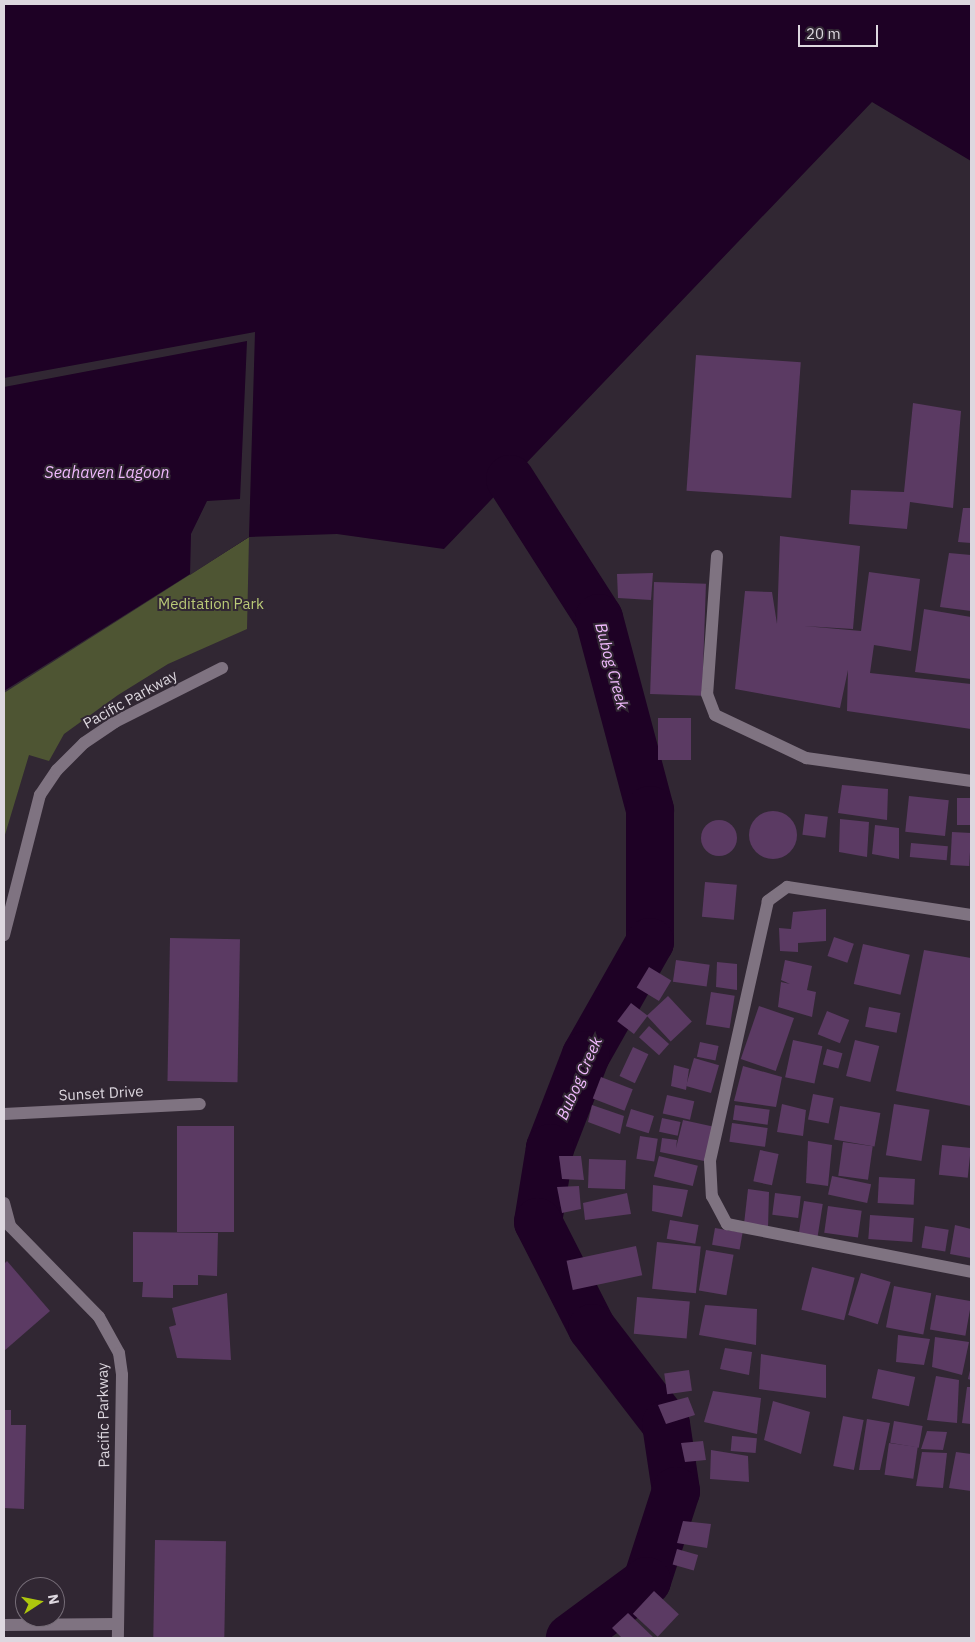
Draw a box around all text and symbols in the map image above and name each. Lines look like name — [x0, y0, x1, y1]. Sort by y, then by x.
scale bar — [800, 15, 880, 47]
text: 20 m — [806, 24, 841, 43]
water label: Seahaven Lagoon — [44, 462, 170, 482]
park label: Meditation Park — [158, 595, 264, 613]
water label: Bubog Creek — [591, 621, 633, 711]
street label: Pacific Parkway — [80, 666, 180, 732]
water label: Bubog Creek — [552, 1034, 606, 1122]
street label: Sunset Drive — [58, 1082, 144, 1104]
street label: Pacific Parkway — [93, 1362, 113, 1468]
north arrow — [15, 1577, 65, 1627]
text: N — [44, 1593, 64, 1606]

